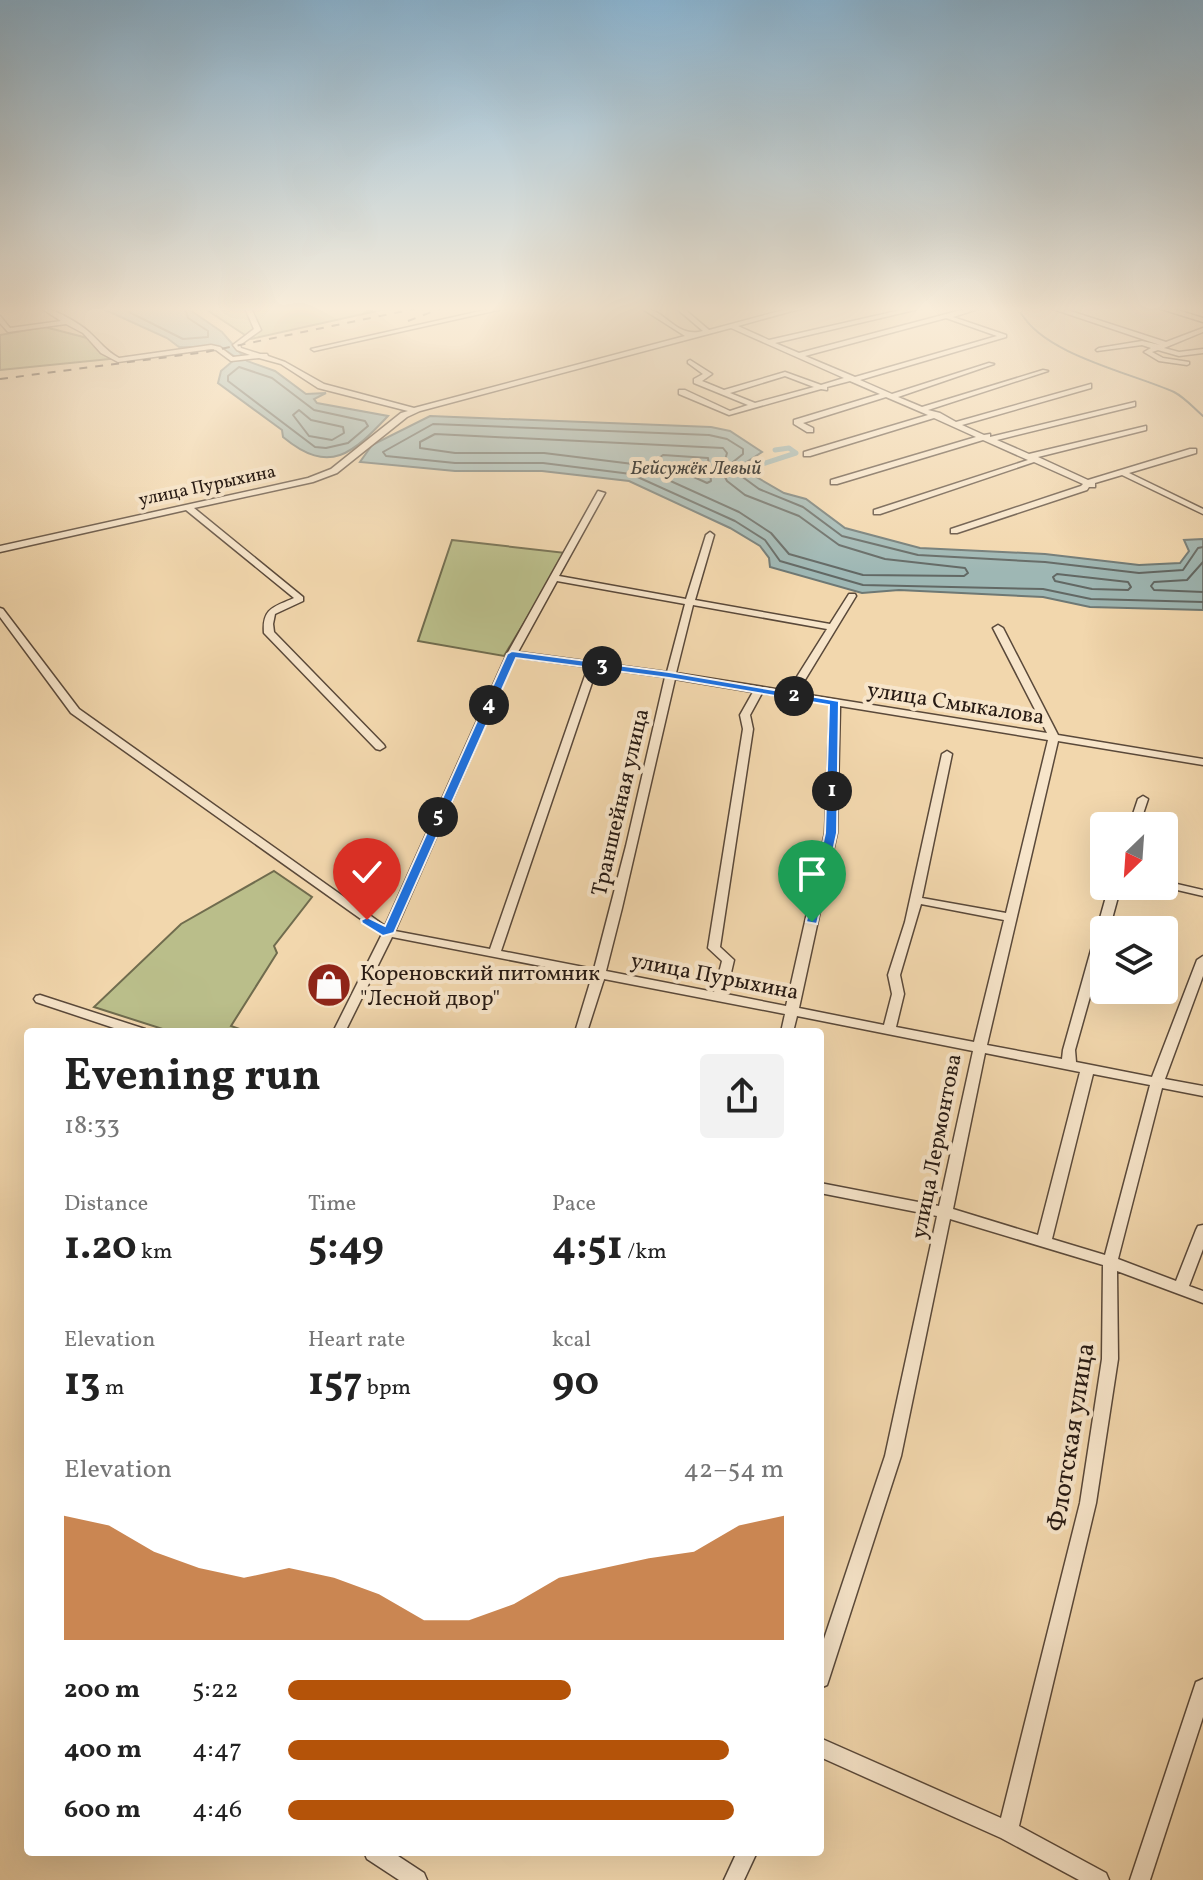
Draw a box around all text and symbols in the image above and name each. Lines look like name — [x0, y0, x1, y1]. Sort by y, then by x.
water label: Бейсужёк Левый — [631, 455, 762, 483]
street label: улица Пурыхина — [136, 460, 278, 513]
pin: 3 — [582, 646, 622, 686]
text: 3 — [596, 650, 608, 681]
street label: улица Смыкалова — [865, 675, 1047, 734]
pin: 2 — [774, 676, 814, 716]
text: 2 — [788, 680, 800, 711]
pin: 4 — [469, 685, 509, 725]
text: 4 — [482, 689, 496, 720]
street label: Траншейная улица — [585, 706, 658, 900]
pin: 1 — [812, 771, 852, 811]
text: 1 — [828, 775, 836, 806]
pin: 5 — [418, 797, 458, 837]
text: 5 — [433, 801, 443, 832]
north arrow — [1090, 812, 1178, 900]
map controls — [1090, 812, 1178, 1004]
pin — [333, 838, 401, 920]
pin — [778, 840, 846, 922]
icon: check — [345, 850, 389, 894]
icon: arrive — [790, 852, 834, 896]
button: layers — [1090, 916, 1178, 1004]
street label: улица Пурыхина — [628, 946, 801, 1009]
place label: Кореновский питомник "Лесной двор" — [360, 959, 600, 1015]
shop icon: Кореновский питомник "Лесной двор" — [305, 961, 353, 1009]
text: Evening run — [64, 1047, 321, 1108]
street label: улица Лермонтова — [904, 1051, 971, 1242]
button: share — [700, 1054, 784, 1138]
text: 18:33 — [64, 1108, 120, 1144]
text: Distance — [64, 1189, 148, 1220]
text: Time — [308, 1189, 356, 1220]
text: Pace — [552, 1189, 596, 1220]
text: 1.20 — [64, 1220, 137, 1276]
text: 5:49 — [308, 1220, 384, 1276]
text: 4:51 — [552, 1220, 623, 1276]
text: km — [137, 1237, 173, 1268]
text: /km — [623, 1237, 667, 1268]
text: Elevation — [64, 1325, 155, 1356]
text: Heart rate — [308, 1325, 405, 1356]
text: kcal — [552, 1325, 591, 1356]
street label: Флотская улица — [1039, 1340, 1105, 1534]
text: 13 — [64, 1356, 100, 1412]
text: 157 — [308, 1356, 362, 1412]
text: 90 — [552, 1356, 599, 1412]
text: m — [100, 1373, 124, 1404]
text: bpm — [362, 1373, 411, 1404]
text: Elevation — [64, 1452, 172, 1488]
text: 42–54 m — [684, 1452, 784, 1488]
text: 200 m — [64, 1672, 140, 1708]
text: 5:22 — [192, 1672, 239, 1708]
text: 400 m — [64, 1732, 142, 1768]
text: 4:47 — [192, 1732, 242, 1768]
text: 600 m — [64, 1792, 141, 1828]
text: 4:46 — [192, 1792, 242, 1828]

